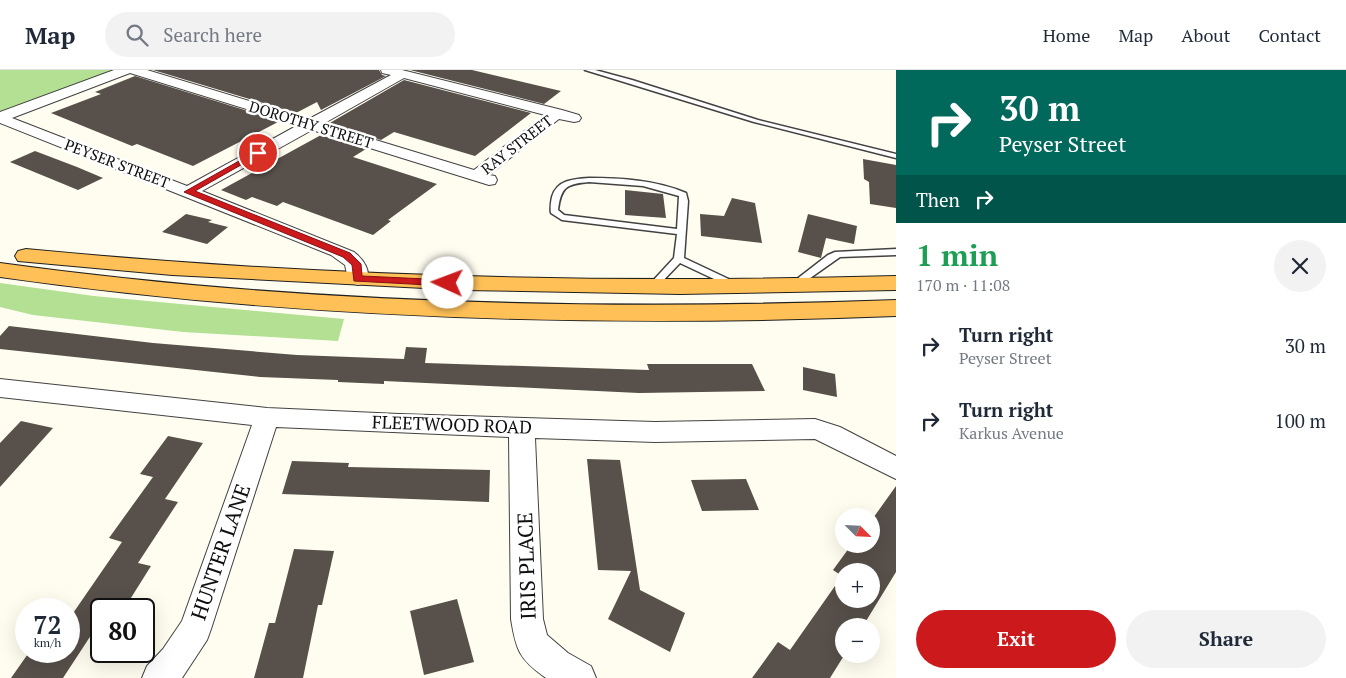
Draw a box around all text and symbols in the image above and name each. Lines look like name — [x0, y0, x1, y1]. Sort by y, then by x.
search box — [105, 12, 455, 57]
text: Map — [25, 19, 75, 51]
icon: search — [123, 21, 151, 49]
text: Search here — [163, 22, 262, 47]
text: Home — [1043, 23, 1090, 47]
text: Map — [1118, 23, 1153, 47]
text: About — [1181, 23, 1230, 47]
text: Contact — [1258, 23, 1321, 47]
text: 30 m — [999, 85, 1080, 131]
icon: right — [916, 90, 981, 155]
street label: DOROTHY STREET — [247, 96, 376, 152]
street label: RAY STREET — [477, 110, 556, 178]
text: Peyser Street — [999, 129, 1126, 158]
pin — [237, 132, 279, 174]
street label: PEYSER STREET — [62, 134, 173, 192]
icon: arrive — [244, 139, 272, 167]
icon: right — [970, 185, 998, 213]
text: Then — [916, 187, 960, 212]
text: 1 min — [916, 235, 998, 275]
button: close — [1274, 240, 1326, 292]
position arrow — [421, 256, 473, 308]
text: 170 m · 11:08 — [916, 274, 1010, 296]
text: Turn right — [959, 322, 1053, 347]
icon: right — [916, 332, 944, 360]
text: 30 m — [1285, 333, 1326, 358]
text: Peyser Street — [959, 347, 1052, 369]
text: Turn right — [959, 397, 1053, 422]
icon: right — [916, 407, 944, 435]
text: 100 m — [1275, 408, 1326, 433]
street label: FLEETWOOD ROAD — [372, 409, 532, 439]
text: Karkus Avenue — [959, 422, 1064, 444]
street label: HUNTER LANE — [184, 480, 256, 623]
north arrow — [835, 508, 880, 552]
map controls — [835, 508, 880, 663]
street label: IRIS PLACE — [510, 512, 542, 620]
button: + — [835, 563, 880, 608]
speed limit sign: 80 — [90, 598, 155, 663]
text: 72 — [33, 608, 62, 641]
button: Exit — [916, 610, 1116, 668]
button: Share — [1126, 610, 1326, 668]
button: − — [835, 618, 880, 663]
text: km/h — [34, 635, 61, 650]

